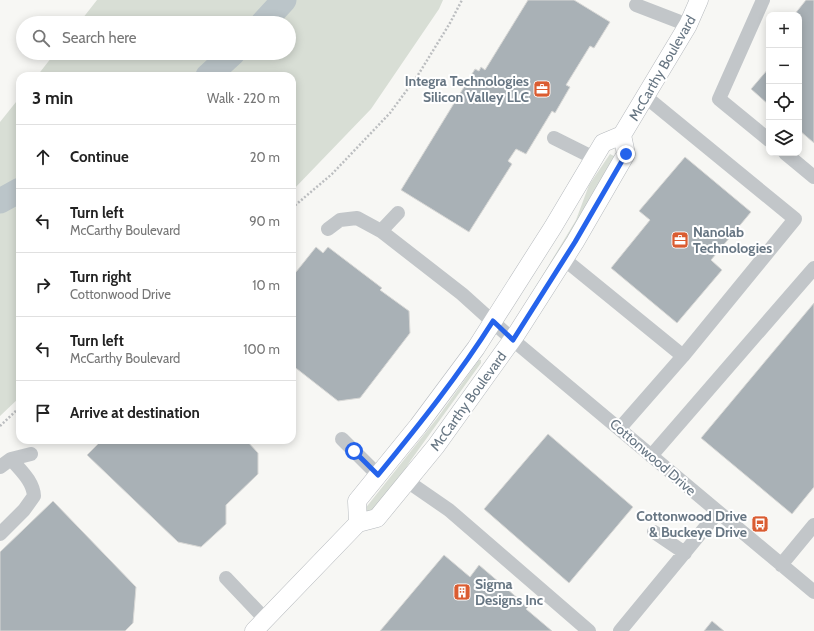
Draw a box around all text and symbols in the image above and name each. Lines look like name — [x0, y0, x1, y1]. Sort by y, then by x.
street label: McCarthy Boulevard — [625, 12, 699, 124]
map controls — [766, 12, 802, 156]
button: + — [766, 12, 802, 48]
search box — [16, 16, 296, 60]
icon: search — [30, 27, 52, 49]
text: Search here — [62, 29, 137, 47]
button: − — [766, 48, 802, 84]
place label: Integra Technologies Silicon Valley LLC — [405, 72, 529, 106]
office icon: Integra Technologies Silicon Valley LLC — [532, 79, 552, 99]
button: locate — [766, 84, 802, 120]
text: 3 min — [32, 88, 73, 108]
text: Walk · 220 m — [207, 90, 280, 106]
button: layers — [766, 120, 802, 156]
route end — [617, 145, 635, 163]
icon: ahead — [32, 146, 54, 168]
text: Continue — [70, 148, 129, 166]
text: 20 m — [250, 149, 280, 165]
text: Turn left — [70, 204, 124, 222]
icon: left — [32, 210, 54, 232]
text: 90 m — [249, 213, 280, 229]
text: McCarthy Boulevard — [70, 222, 180, 238]
place label: Nanolab Technologies — [693, 223, 772, 257]
office icon: Nanolab Technologies — [670, 230, 690, 250]
text: Turn right — [70, 268, 131, 286]
icon: right — [32, 274, 54, 296]
text: 10 m — [252, 277, 280, 293]
text: Cottonwood Drive — [70, 286, 171, 302]
text: Turn left — [70, 332, 124, 350]
icon: left — [32, 338, 54, 360]
text: 100 m — [243, 341, 280, 357]
street label: McCarthy Boulevard — [426, 348, 510, 454]
text: McCarthy Boulevard — [70, 350, 180, 366]
icon: arrive — [32, 402, 54, 424]
text: Arrive at destination — [70, 404, 200, 422]
street label: Cottonwood Drive — [606, 415, 700, 499]
route start — [345, 442, 363, 460]
place label: Cottonwood Drive & Buckeye Drive — [636, 507, 747, 541]
bus stop icon: Cottonwood Drive & Buckeye Drive — [750, 514, 770, 534]
place label: Sigma Designs Inc — [475, 575, 544, 609]
building icon: Sigma Designs Inc — [452, 582, 472, 602]

